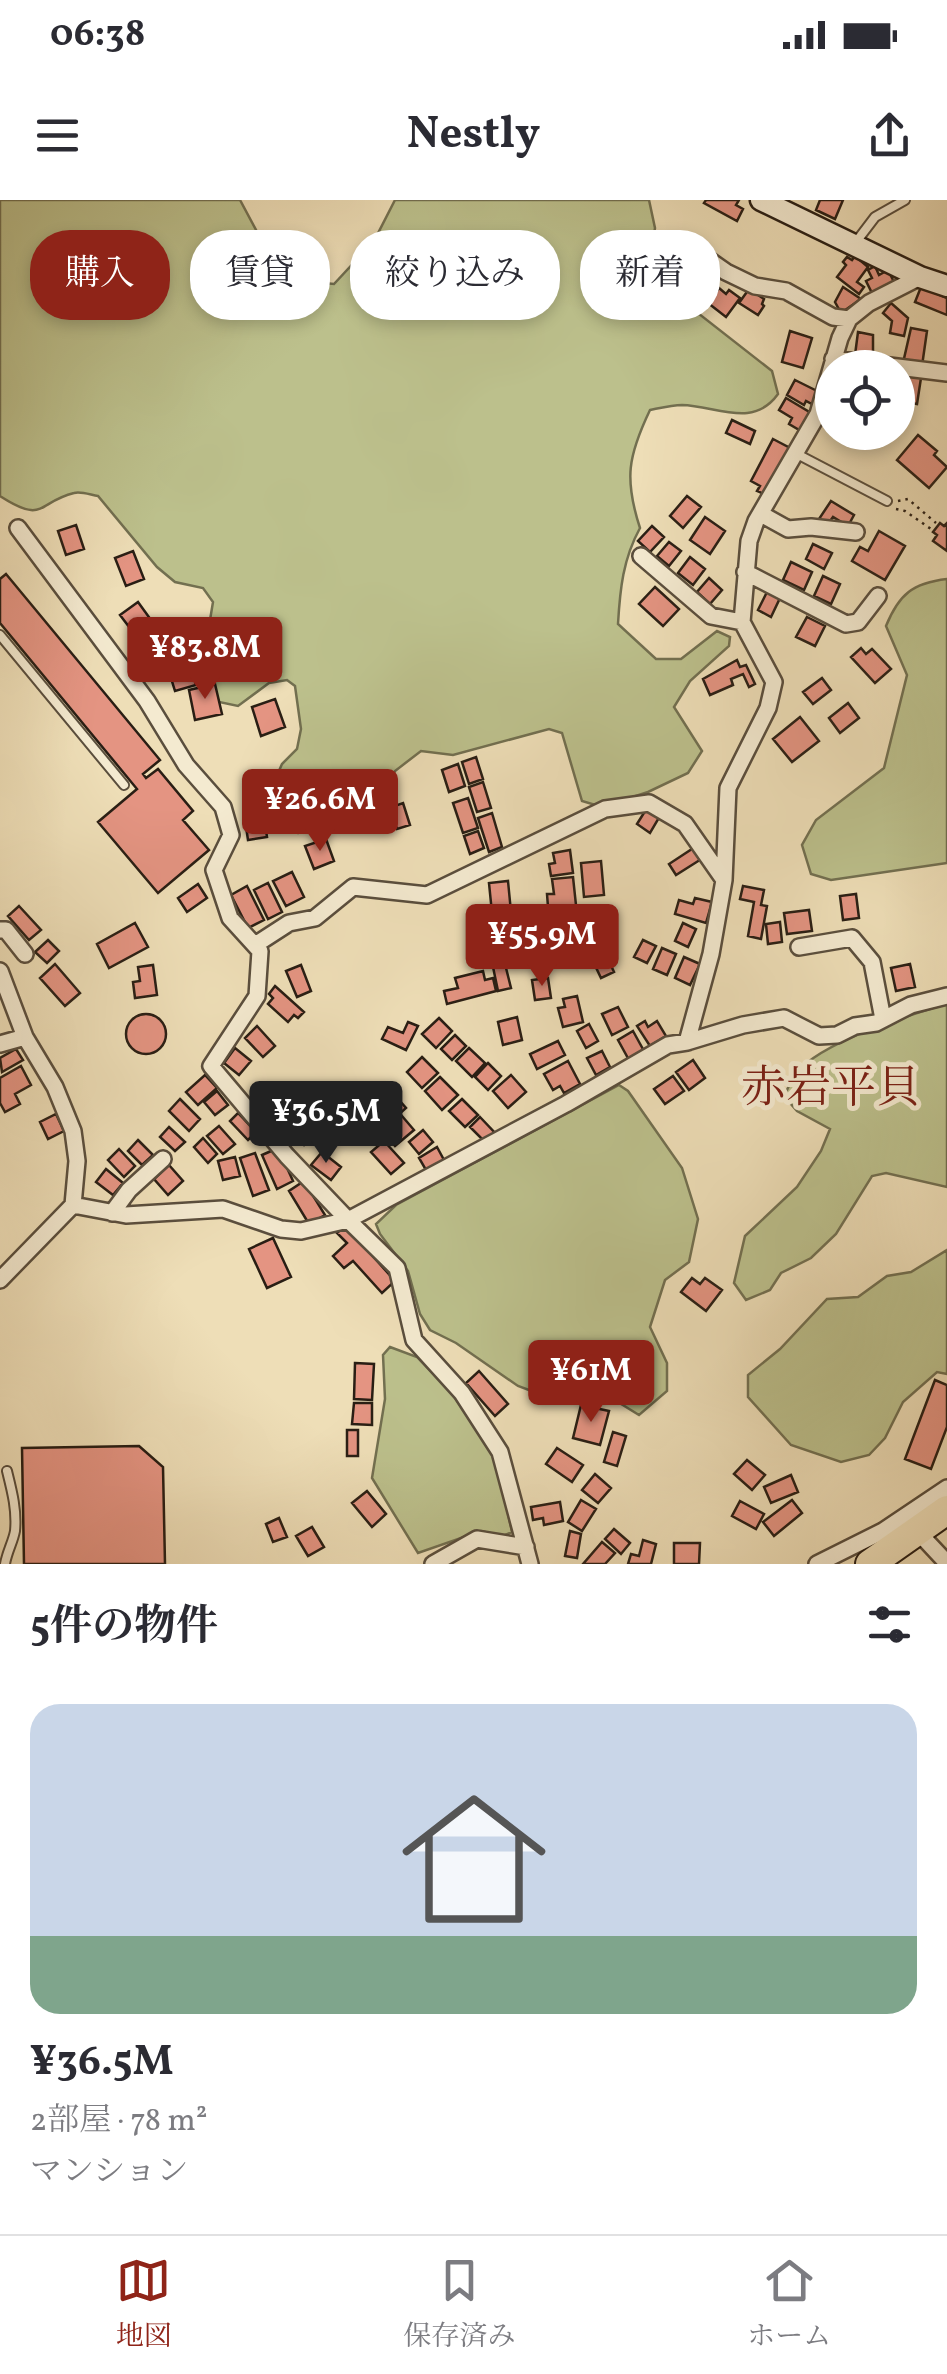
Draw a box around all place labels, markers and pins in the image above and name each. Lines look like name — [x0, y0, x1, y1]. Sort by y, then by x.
pin: ¥83.8M — [124, 617, 286, 702]
pin: ¥26.6M — [239, 769, 401, 854]
pin: ¥55.9M — [461, 904, 623, 989]
pin: ¥36.5M — [245, 1081, 407, 1166]
pin: ¥61M — [532, 1340, 650, 1425]

